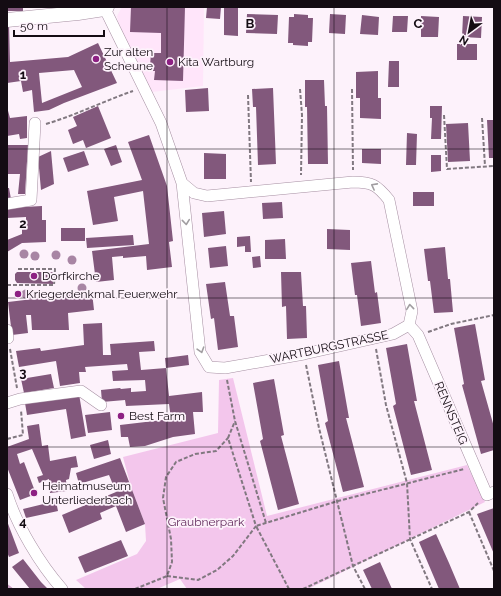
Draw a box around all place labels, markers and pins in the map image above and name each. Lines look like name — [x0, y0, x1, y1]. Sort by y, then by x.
place label: Zur alten Scheune — [104, 45, 153, 73]
marker: Zur alten Scheune — [91, 54, 101, 64]
place label: Kita Wartburg — [178, 55, 254, 69]
marker: Kita Wartburg — [165, 57, 175, 67]
place label: Dorfkirche — [42, 269, 100, 283]
marker: Dorfkirche — [29, 271, 39, 281]
place label: Kriegerdenkmal Feuerwehr — [26, 287, 178, 301]
marker: Kriegerdenkmal Feuerwehr — [13, 289, 23, 299]
place label: Best Farm — [129, 409, 185, 423]
marker: Best Farm — [116, 411, 126, 421]
place label: Heimatmuseum Unterliederbach — [42, 479, 132, 507]
marker: Heimatmuseum Unterliederbach — [29, 488, 39, 498]

